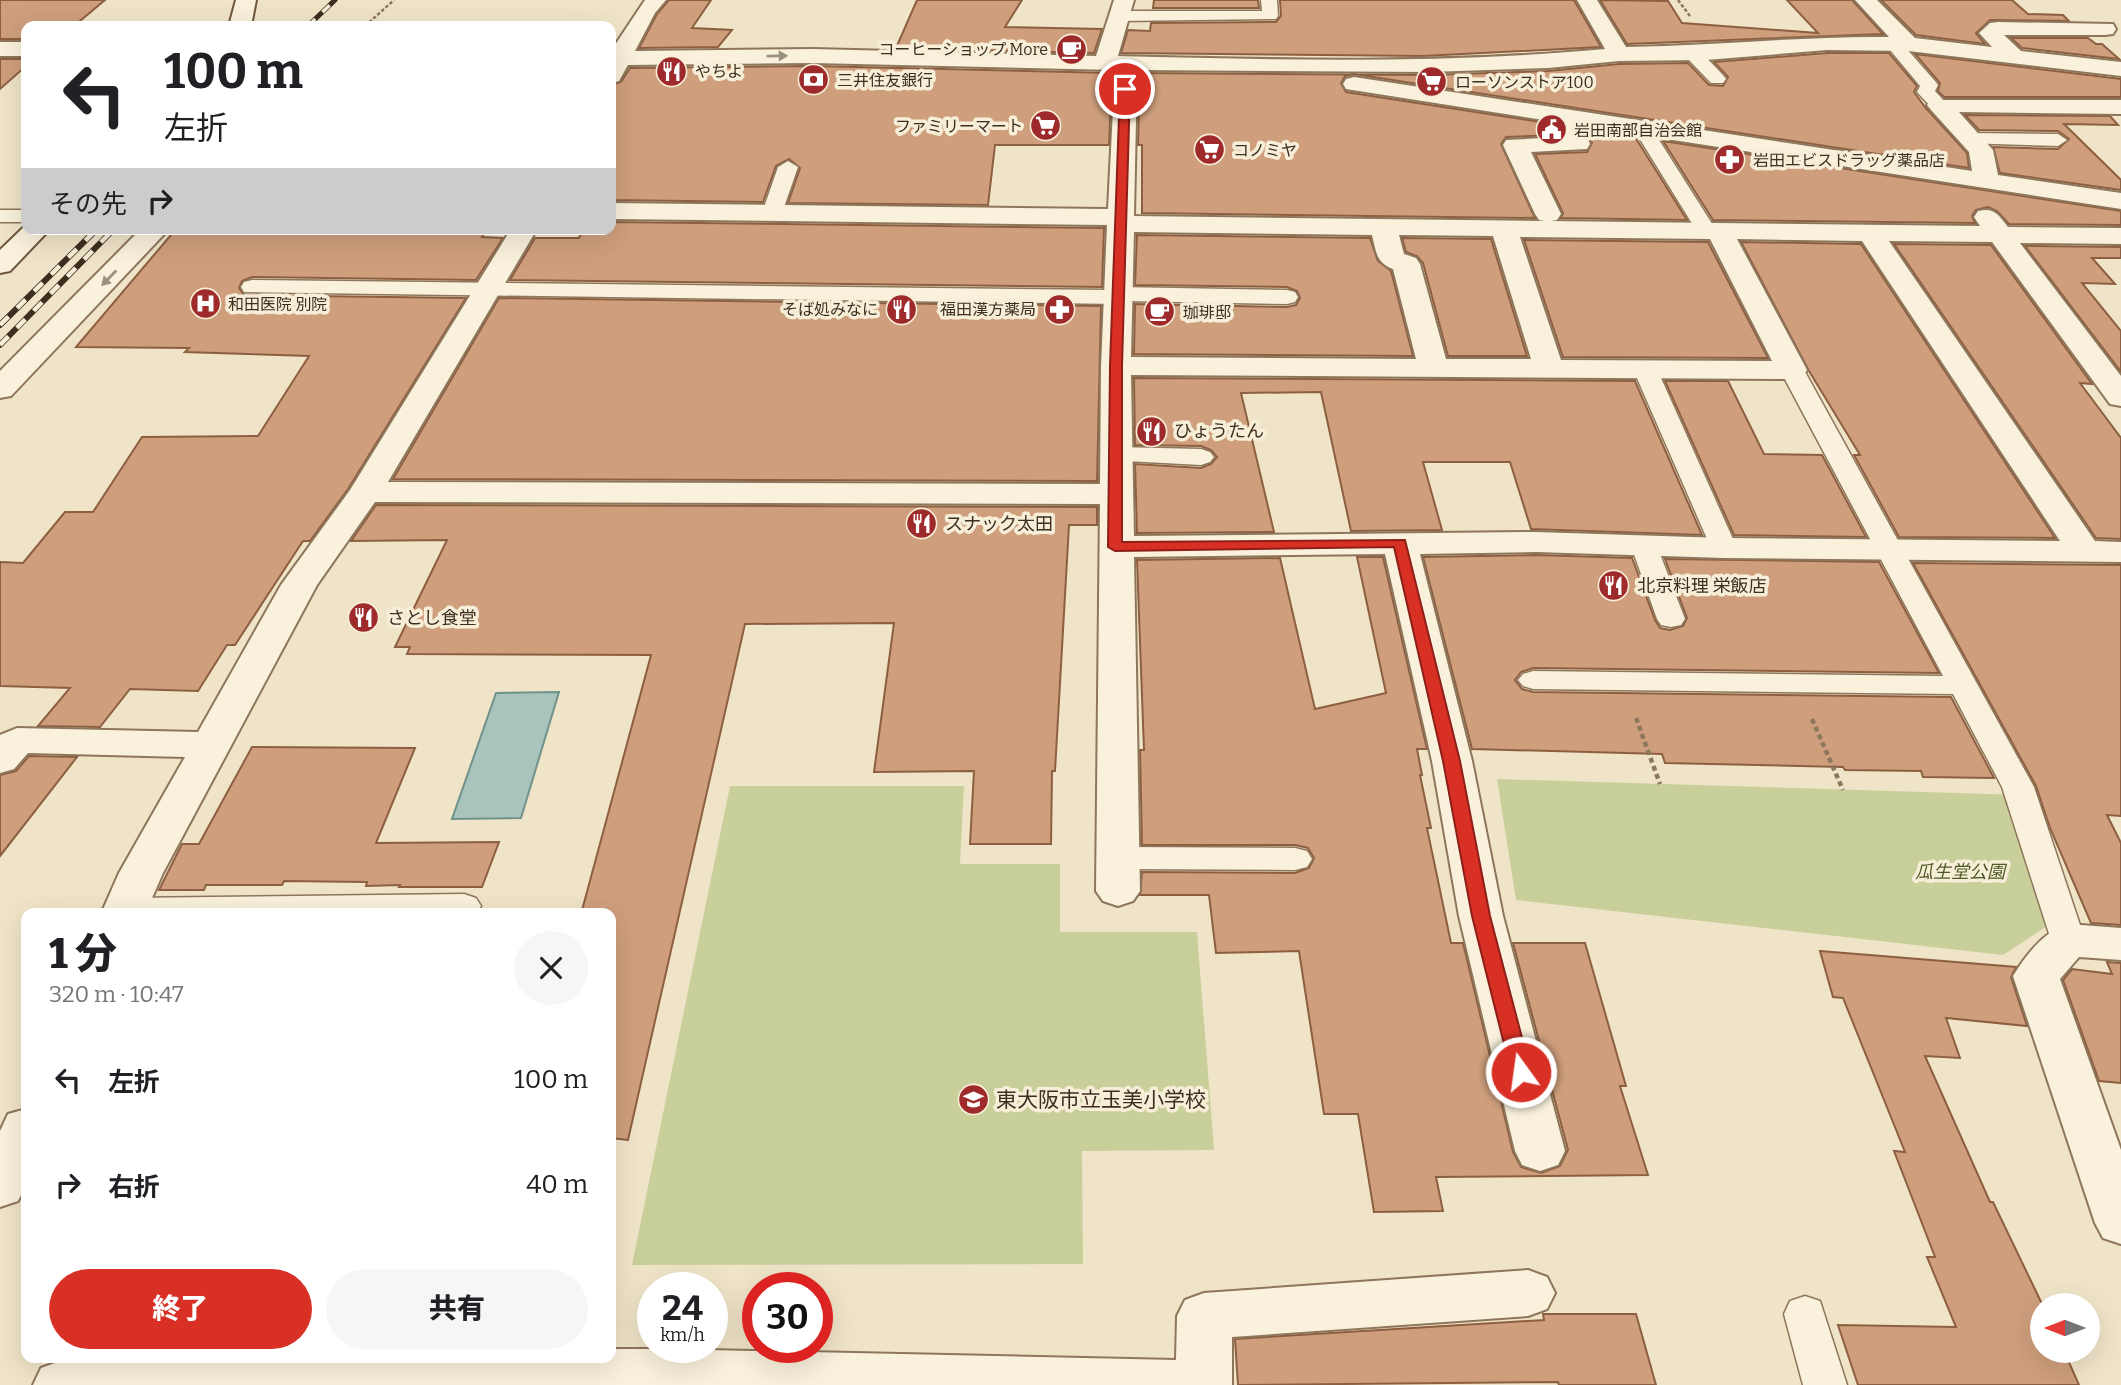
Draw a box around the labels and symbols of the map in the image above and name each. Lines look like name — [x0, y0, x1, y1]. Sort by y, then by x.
cafe icon: コーヒーショップ More — [1054, 32, 1088, 66]
place label: コーヒーショップ More — [878, 40, 1048, 59]
one-way arrow — [766, 50, 788, 62]
restaurant icon: やちよ — [655, 54, 689, 88]
pin — [1095, 59, 1155, 119]
place label: やちよ — [695, 62, 743, 81]
bank icon: 三井住友銀行 — [797, 63, 831, 97]
supermarket icon: ローソンストア100 — [1415, 65, 1449, 99]
place label: 三井住友銀行 — [837, 71, 933, 90]
place label: ローソンストア100 — [1455, 73, 1594, 92]
supermarket icon: ファミリーマート — [1029, 109, 1063, 143]
public building icon: 岩田南部自治会館 — [1534, 113, 1568, 147]
place label: ファミリーマート — [895, 117, 1023, 136]
place label: 岩田南部自治会館 — [1574, 121, 1702, 140]
supermarket icon: コノミヤ — [1193, 133, 1227, 167]
place label: コノミヤ — [1233, 141, 1297, 160]
pharmacy icon: 岩田エビスドラッグ薬品店 — [1713, 143, 1747, 177]
place label: 岩田エビスドラッグ薬品店 — [1753, 151, 1945, 170]
one-way arrow — [101, 269, 117, 286]
hospital icon: 和田医院 別院 — [188, 287, 222, 321]
restaurant icon: そば処みなに — [884, 292, 918, 326]
pharmacy icon: 福田漢方薬局 — [1042, 292, 1076, 326]
place label: 和田医院 別院 — [228, 295, 327, 314]
cafe icon: 珈琲邸 — [1143, 295, 1177, 329]
place label: そば処みなに — [782, 300, 878, 319]
place label: 福田漢方薬局 — [940, 300, 1036, 319]
place label: 珈琲邸 — [1183, 303, 1231, 322]
restaurant icon: ひょうたん — [1134, 414, 1168, 448]
place label: ひょうたん — [1174, 420, 1264, 442]
restaurant icon: スナック太田 — [905, 507, 939, 541]
place label: スナック太田 — [945, 513, 1053, 535]
restaurant icon: 北京料理 栄飯店 — [1597, 569, 1631, 603]
place label: 北京料理 栄飯店 — [1637, 575, 1767, 597]
restaurant icon: さとし食堂 — [347, 601, 381, 635]
place label: さとし食堂 — [387, 607, 477, 629]
park label: 瓜生堂公園 — [1915, 861, 2008, 883]
position arrow — [1484, 1035, 1558, 1109]
school or university icon: 東大阪市立玉美小学校 — [956, 1083, 990, 1117]
place label: 東大阪市立玉美小学校 — [996, 1087, 1206, 1113]
speed limit sign: 30 — [742, 1272, 833, 1363]
north arrow — [2030, 1293, 2100, 1363]

